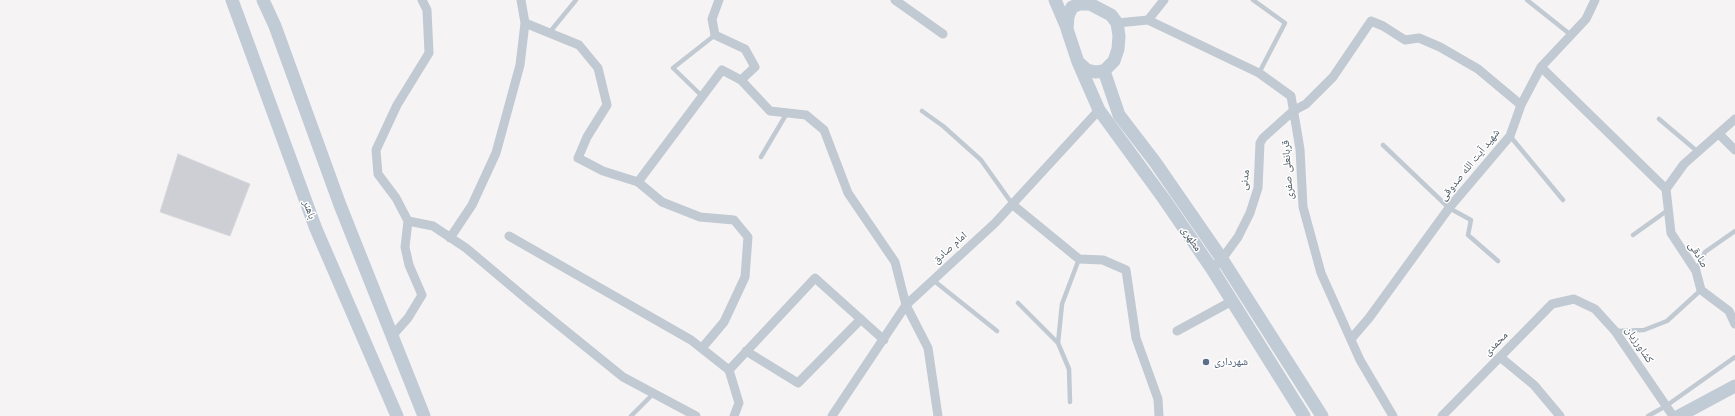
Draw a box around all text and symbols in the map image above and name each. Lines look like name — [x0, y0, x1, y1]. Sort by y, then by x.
street label: شهید آیت الله صدوقی — [1437, 126, 1503, 204]
street label: قربانعلی صفری — [1279, 140, 1297, 200]
street label: مدنی — [1237, 169, 1253, 191]
street label: باهنر — [300, 199, 318, 221]
street label: مطهری — [1178, 224, 1204, 254]
street label: امام صادق — [930, 229, 970, 267]
street label: صادقی — [1685, 240, 1711, 270]
street label: کشاورزیان — [1622, 324, 1656, 366]
street label: محمدی — [1481, 329, 1511, 359]
place label: شهرداری — [1214, 355, 1248, 369]
marker: شهرداری — [1201, 357, 1211, 367]

